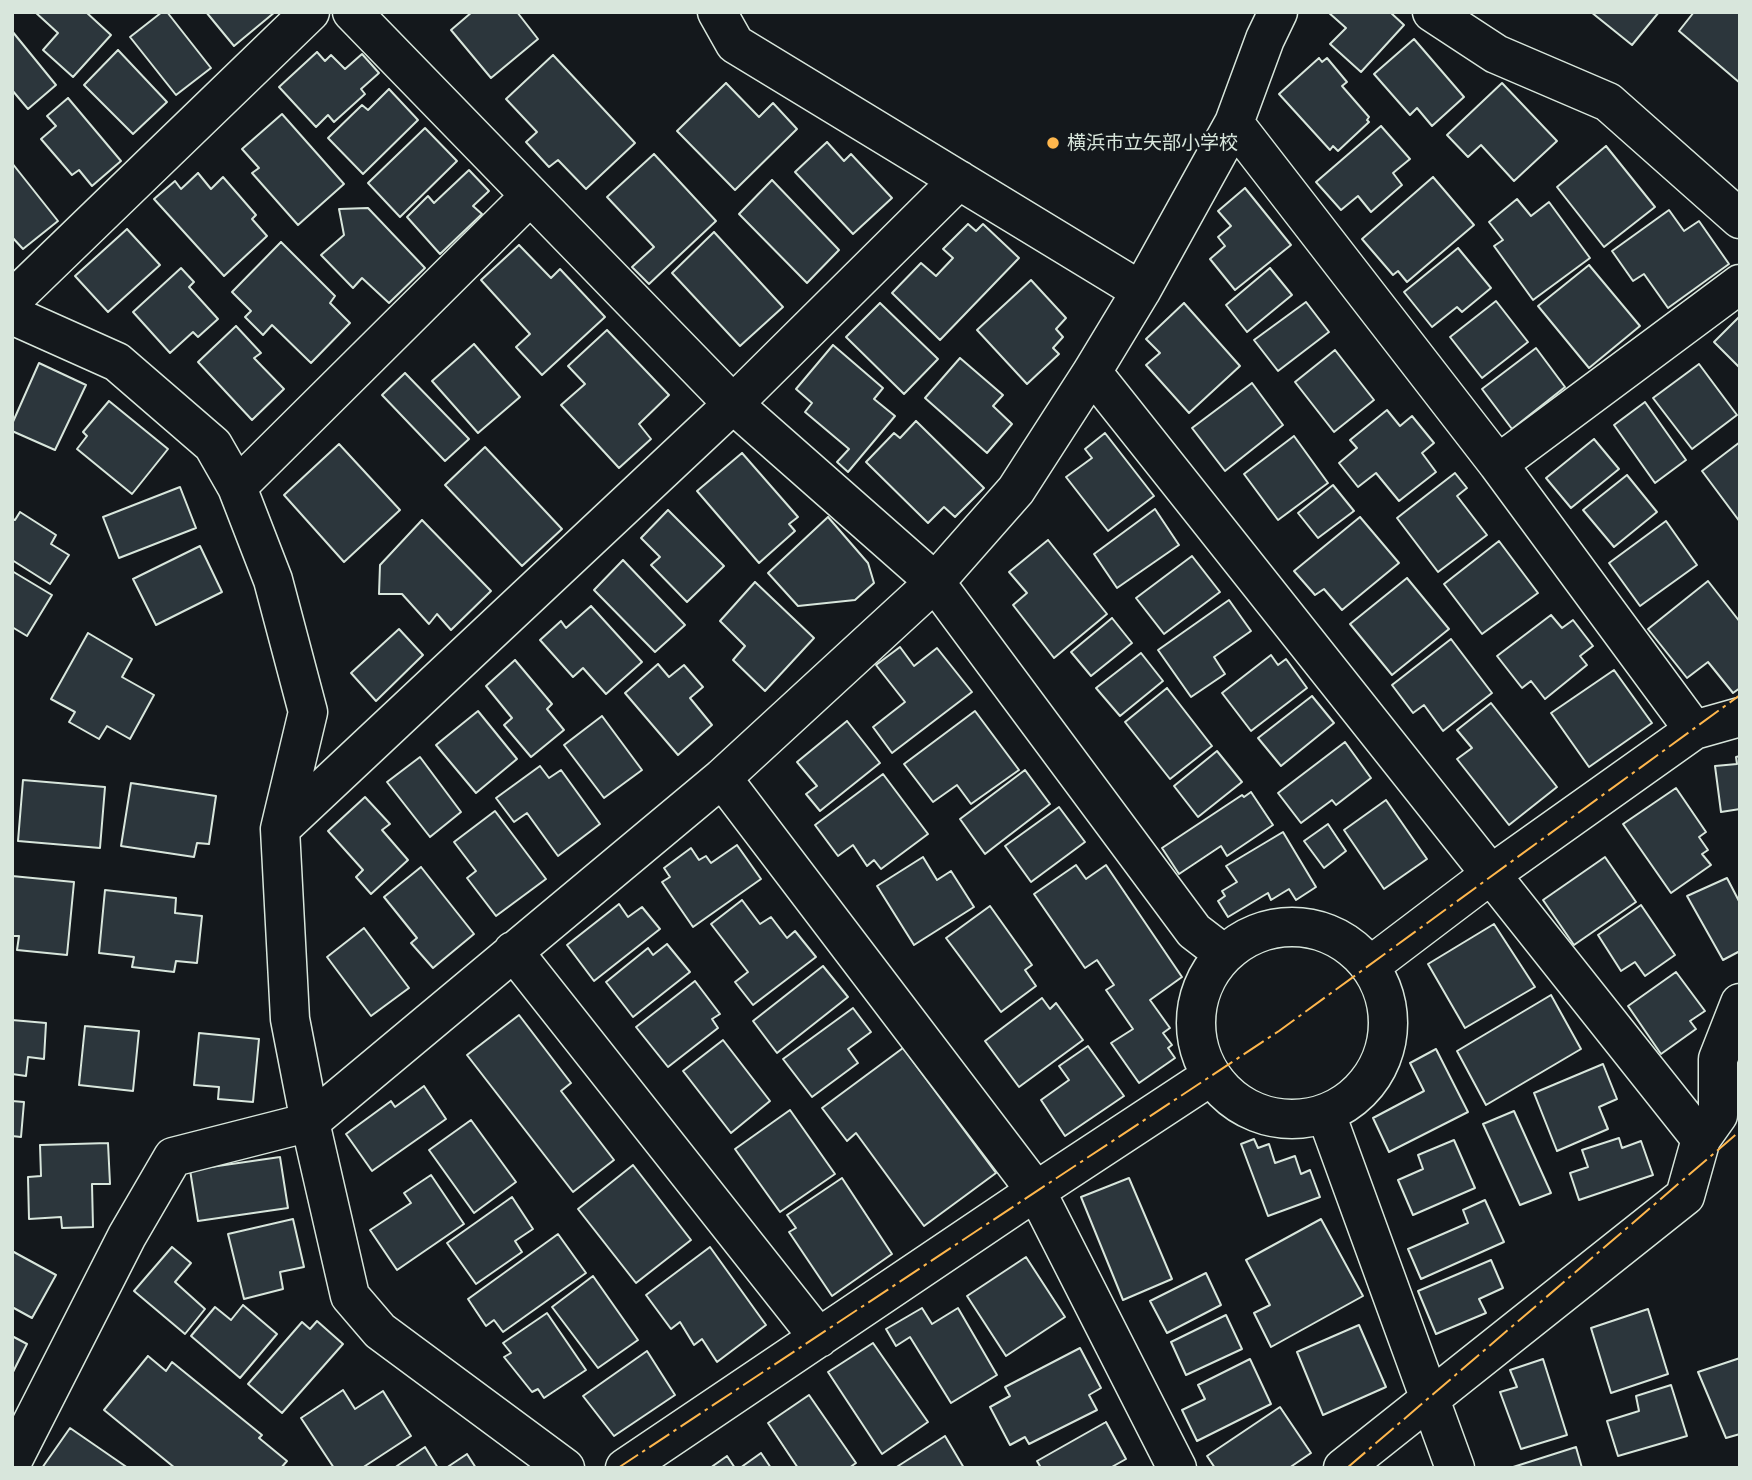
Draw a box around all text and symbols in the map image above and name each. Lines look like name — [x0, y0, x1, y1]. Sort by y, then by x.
place label: 横浜市立矢部小学校 — [1067, 132, 1238, 154]
marker: 横浜市立矢部小学校 — [1045, 135, 1061, 151]

